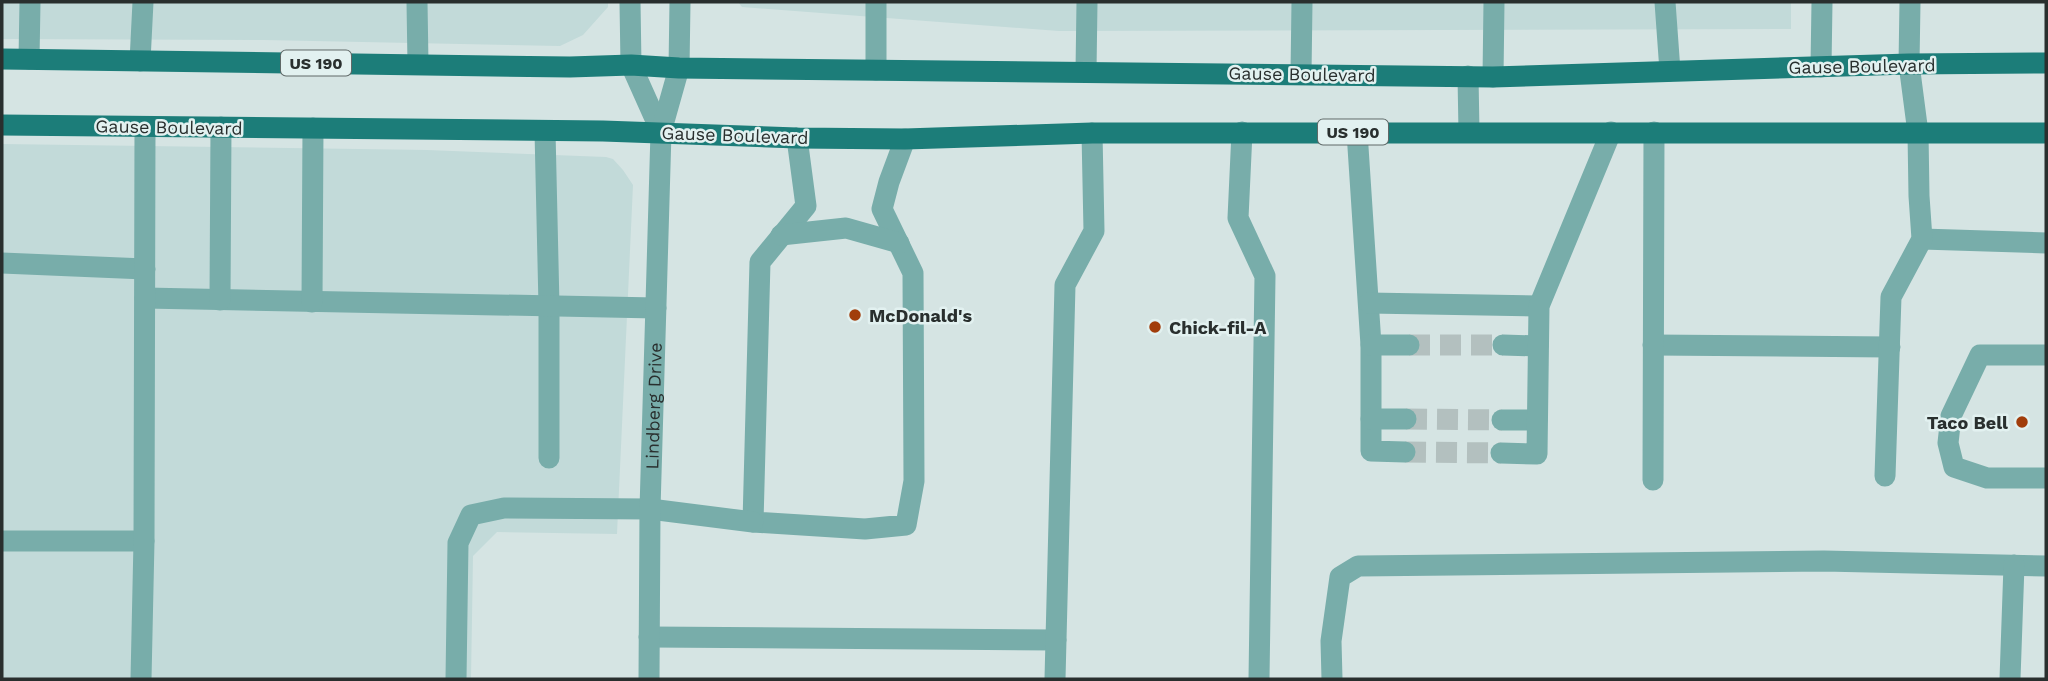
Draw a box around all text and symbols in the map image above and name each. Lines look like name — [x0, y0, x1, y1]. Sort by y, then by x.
road number: US 190 — [281, 50, 351, 76]
street label: Gause Boulevard — [1788, 54, 1936, 78]
street label: Gause Boulevard — [1228, 62, 1376, 86]
street label: Gause Boulevard — [95, 115, 243, 139]
road number: US 190 — [1318, 120, 1388, 144]
street label: Gause Boulevard — [661, 122, 809, 148]
place label: McDonald's — [869, 305, 972, 326]
marker: McDonald's — [847, 307, 863, 323]
place label: Chick-fil-A — [1169, 317, 1267, 338]
marker: Chick-fil-A — [1147, 319, 1163, 335]
street label: Lindberg Drive — [641, 342, 665, 470]
place label: Taco Bell — [1927, 412, 2008, 433]
marker: Taco Bell — [2014, 414, 2030, 430]

